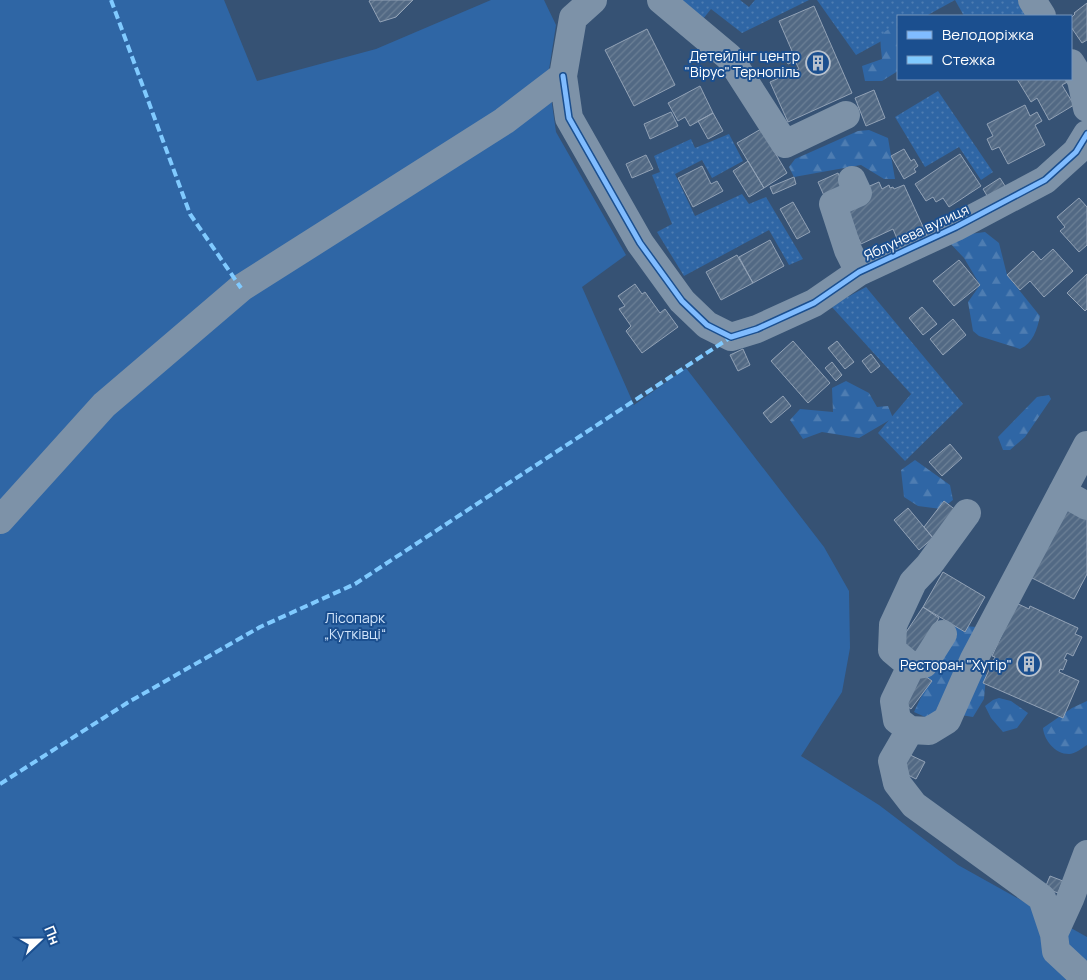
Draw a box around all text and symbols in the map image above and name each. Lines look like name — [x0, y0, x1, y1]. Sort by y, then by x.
legend — [897, 15, 1072, 80]
text: Велодоріжка — [942, 24, 1034, 45]
place label: Детейлінг центр "Вірус" Тернопіль — [685, 46, 800, 81]
text: Стежка — [942, 49, 995, 70]
building icon: Детейлінг центр "Вірус" Тернопіль — [805, 50, 831, 76]
street label: Яблунева вулиця — [860, 199, 972, 265]
park label: Лісопарк „Кутківці“ — [324, 608, 386, 643]
building icon: Ресторан "Хутір" — [1016, 651, 1042, 677]
place label: Ресторан "Хутір" — [900, 655, 1012, 674]
north arrow — [15, 915, 65, 965]
text: Пн — [40, 923, 65, 947]

